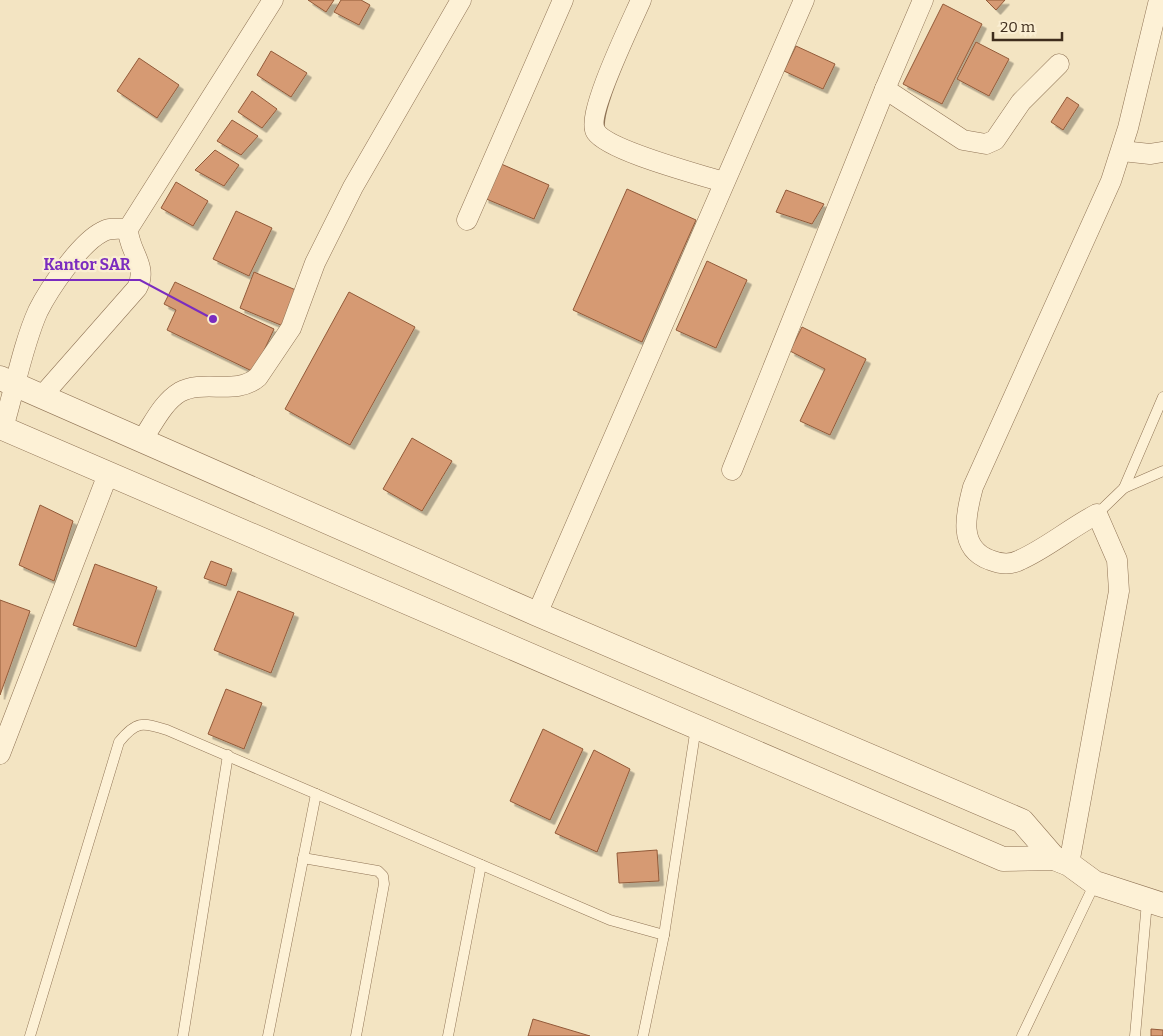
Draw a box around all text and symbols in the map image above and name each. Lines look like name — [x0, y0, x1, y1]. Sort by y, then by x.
scale bar — [993, 10, 1062, 42]
text: 20 m — [1000, 18, 1036, 36]
callout: Kantor SAR — [33, 249, 140, 280]
text: Kantor SAR — [44, 255, 131, 274]

